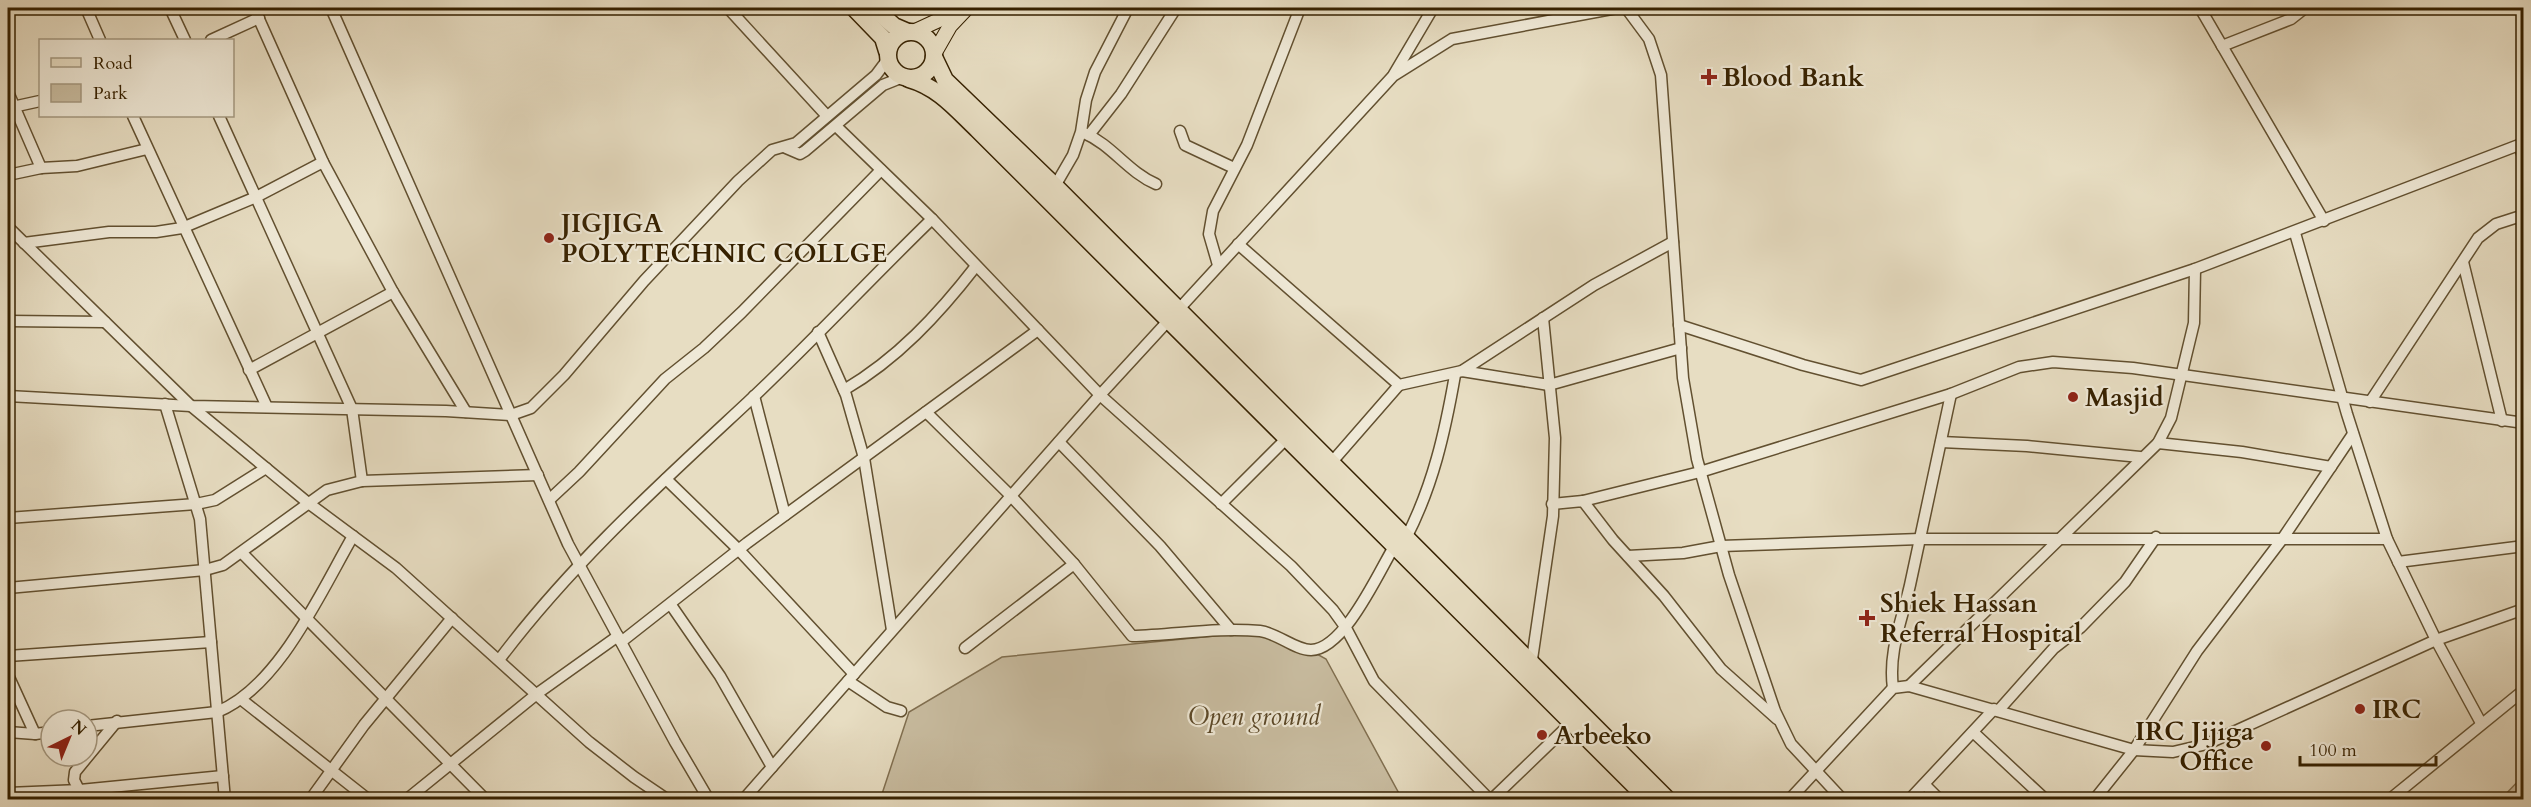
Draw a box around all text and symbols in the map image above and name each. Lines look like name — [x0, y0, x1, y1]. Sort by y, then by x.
legend — [39, 39, 234, 117]
text: Road — [93, 51, 133, 76]
place label: Blood Bank — [1722, 60, 1865, 95]
marker: Blood Bank — [1700, 68, 1718, 86]
text: Park — [93, 81, 128, 106]
place label: JIGJIGA POLYTECHNIC COLLGE — [557, 206, 887, 271]
marker: JIGJIGA POLYTECHNIC COLLGE — [542, 231, 556, 245]
place label: Masjid — [2085, 380, 2164, 415]
marker: Masjid — [2066, 390, 2080, 404]
place label: Shiek Hassan Referral Hospital — [1880, 586, 2082, 651]
marker: Shiek Hassan Referral Hospital — [1858, 609, 1876, 627]
place label: IRC — [2372, 692, 2421, 727]
park label: Open ground — [1188, 699, 1322, 734]
marker: IRC — [2353, 702, 2367, 716]
north arrow — [39, 708, 99, 768]
place label: IRC Jijiga Office — [2135, 714, 2254, 779]
text: N — [66, 715, 91, 741]
place label: Arbeeko — [1554, 718, 1651, 753]
marker: Arbeeko — [1535, 728, 1549, 742]
scale bar — [2300, 729, 2436, 767]
text: 100 m — [2309, 738, 2357, 763]
marker: IRC Jijiga Office — [2259, 739, 2273, 753]

